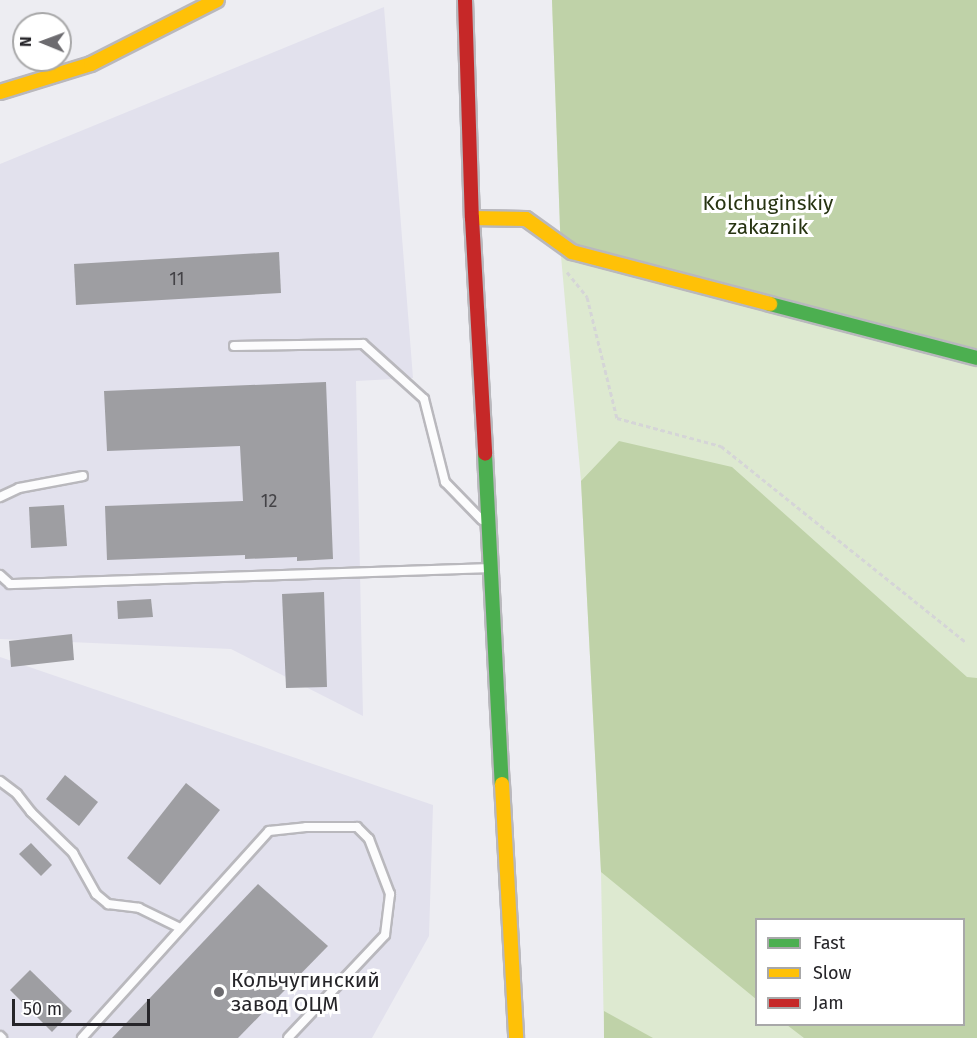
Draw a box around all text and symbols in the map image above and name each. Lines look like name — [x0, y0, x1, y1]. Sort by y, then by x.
north arrow — [12, 12, 72, 72]
text: N — [16, 36, 35, 47]
park label: Kolchuginskiy zakaznik — [703, 190, 833, 240]
house number: 11 — [169, 268, 185, 290]
house number: 12 — [261, 490, 277, 512]
legend — [755, 918, 965, 1026]
text: Fast — [813, 932, 845, 954]
text: Slow — [813, 962, 851, 984]
place label: Кольчугинский завод ОЦМ — [231, 967, 380, 1017]
marker: Кольчугинский завод ОЦМ — [212, 985, 226, 999]
scale bar — [15, 987, 153, 1025]
text: Jam — [813, 992, 844, 1014]
text: 50 m — [23, 998, 62, 1020]

